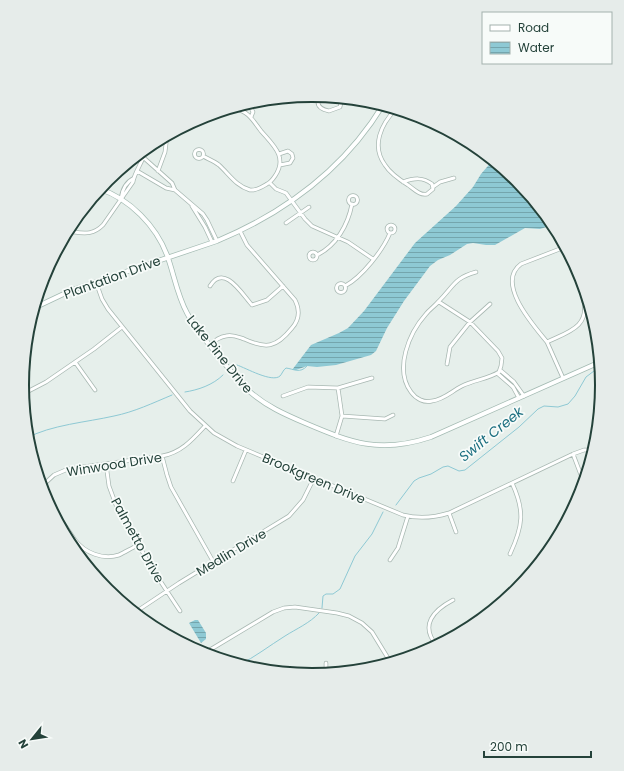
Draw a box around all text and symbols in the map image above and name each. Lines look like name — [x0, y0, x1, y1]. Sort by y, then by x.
legend — [482, 12, 612, 64]
text: Road — [518, 19, 549, 36]
text: Water — [518, 39, 555, 56]
street label: Plantation Drive — [61, 251, 163, 304]
street label: Lake Pine Drive — [182, 311, 257, 398]
water label: Swift Creek — [455, 401, 528, 466]
street label: Winwood Drive — [65, 448, 163, 481]
street label: Brookgreen Drive — [259, 448, 368, 509]
street label: Palmetto Drive — [106, 494, 169, 586]
street label: Medlin Drive — [193, 524, 270, 581]
north arrow — [12, 719, 52, 759]
scale bar — [484, 733, 591, 759]
text: N — [14, 736, 32, 752]
text: 200 m — [490, 738, 528, 755]

